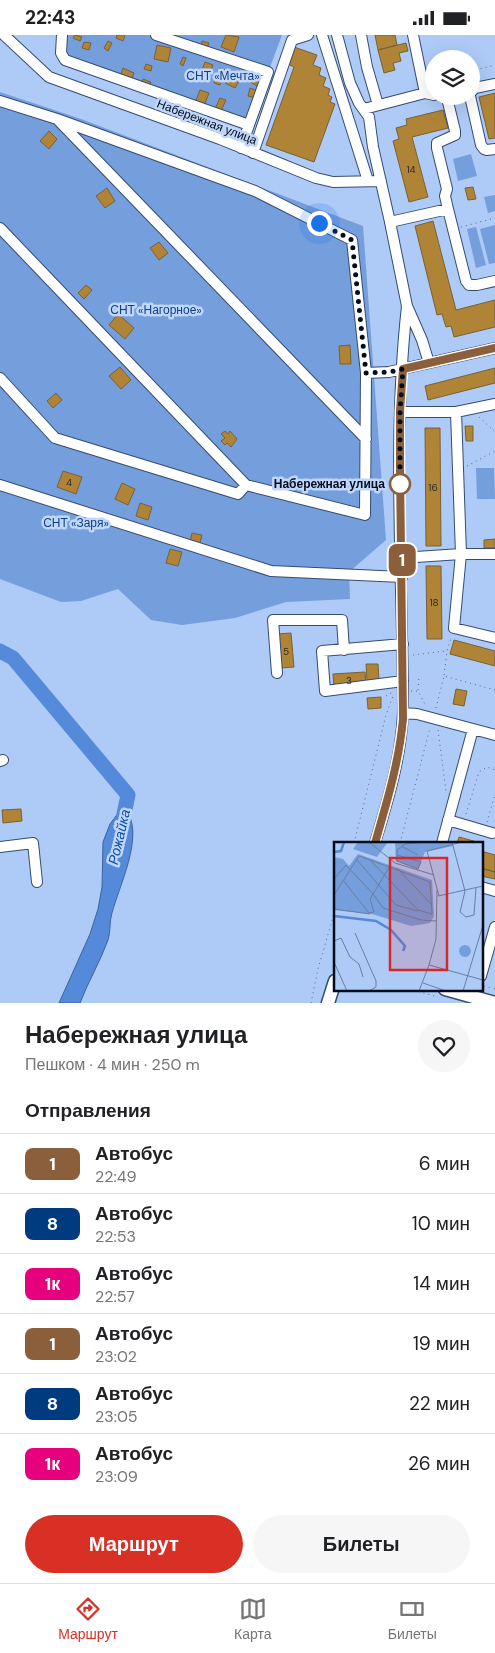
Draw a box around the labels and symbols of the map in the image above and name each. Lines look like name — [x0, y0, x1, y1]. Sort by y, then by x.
park label: СНТ «Мечта» — [186, 68, 260, 84]
street label: Набережная улица — [155, 96, 260, 149]
house number: 14 — [406, 163, 416, 176]
your location — [307, 211, 332, 236]
park label: СНТ «Нагорное» — [110, 302, 202, 318]
marker: Набережная улица — [389, 473, 411, 495]
house number: 4 — [66, 476, 72, 489]
place label: Набережная улица — [274, 476, 385, 492]
house number: 16 — [428, 481, 438, 494]
park label: СНТ «Заря» — [43, 515, 109, 531]
line badge: 1 — [386, 544, 418, 576]
house number: 18 — [429, 596, 439, 609]
house number: 5 — [283, 645, 289, 658]
house number: 3 — [346, 674, 352, 687]
water label: Рожайка — [104, 807, 134, 866]
inset map — [334, 842, 482, 991]

